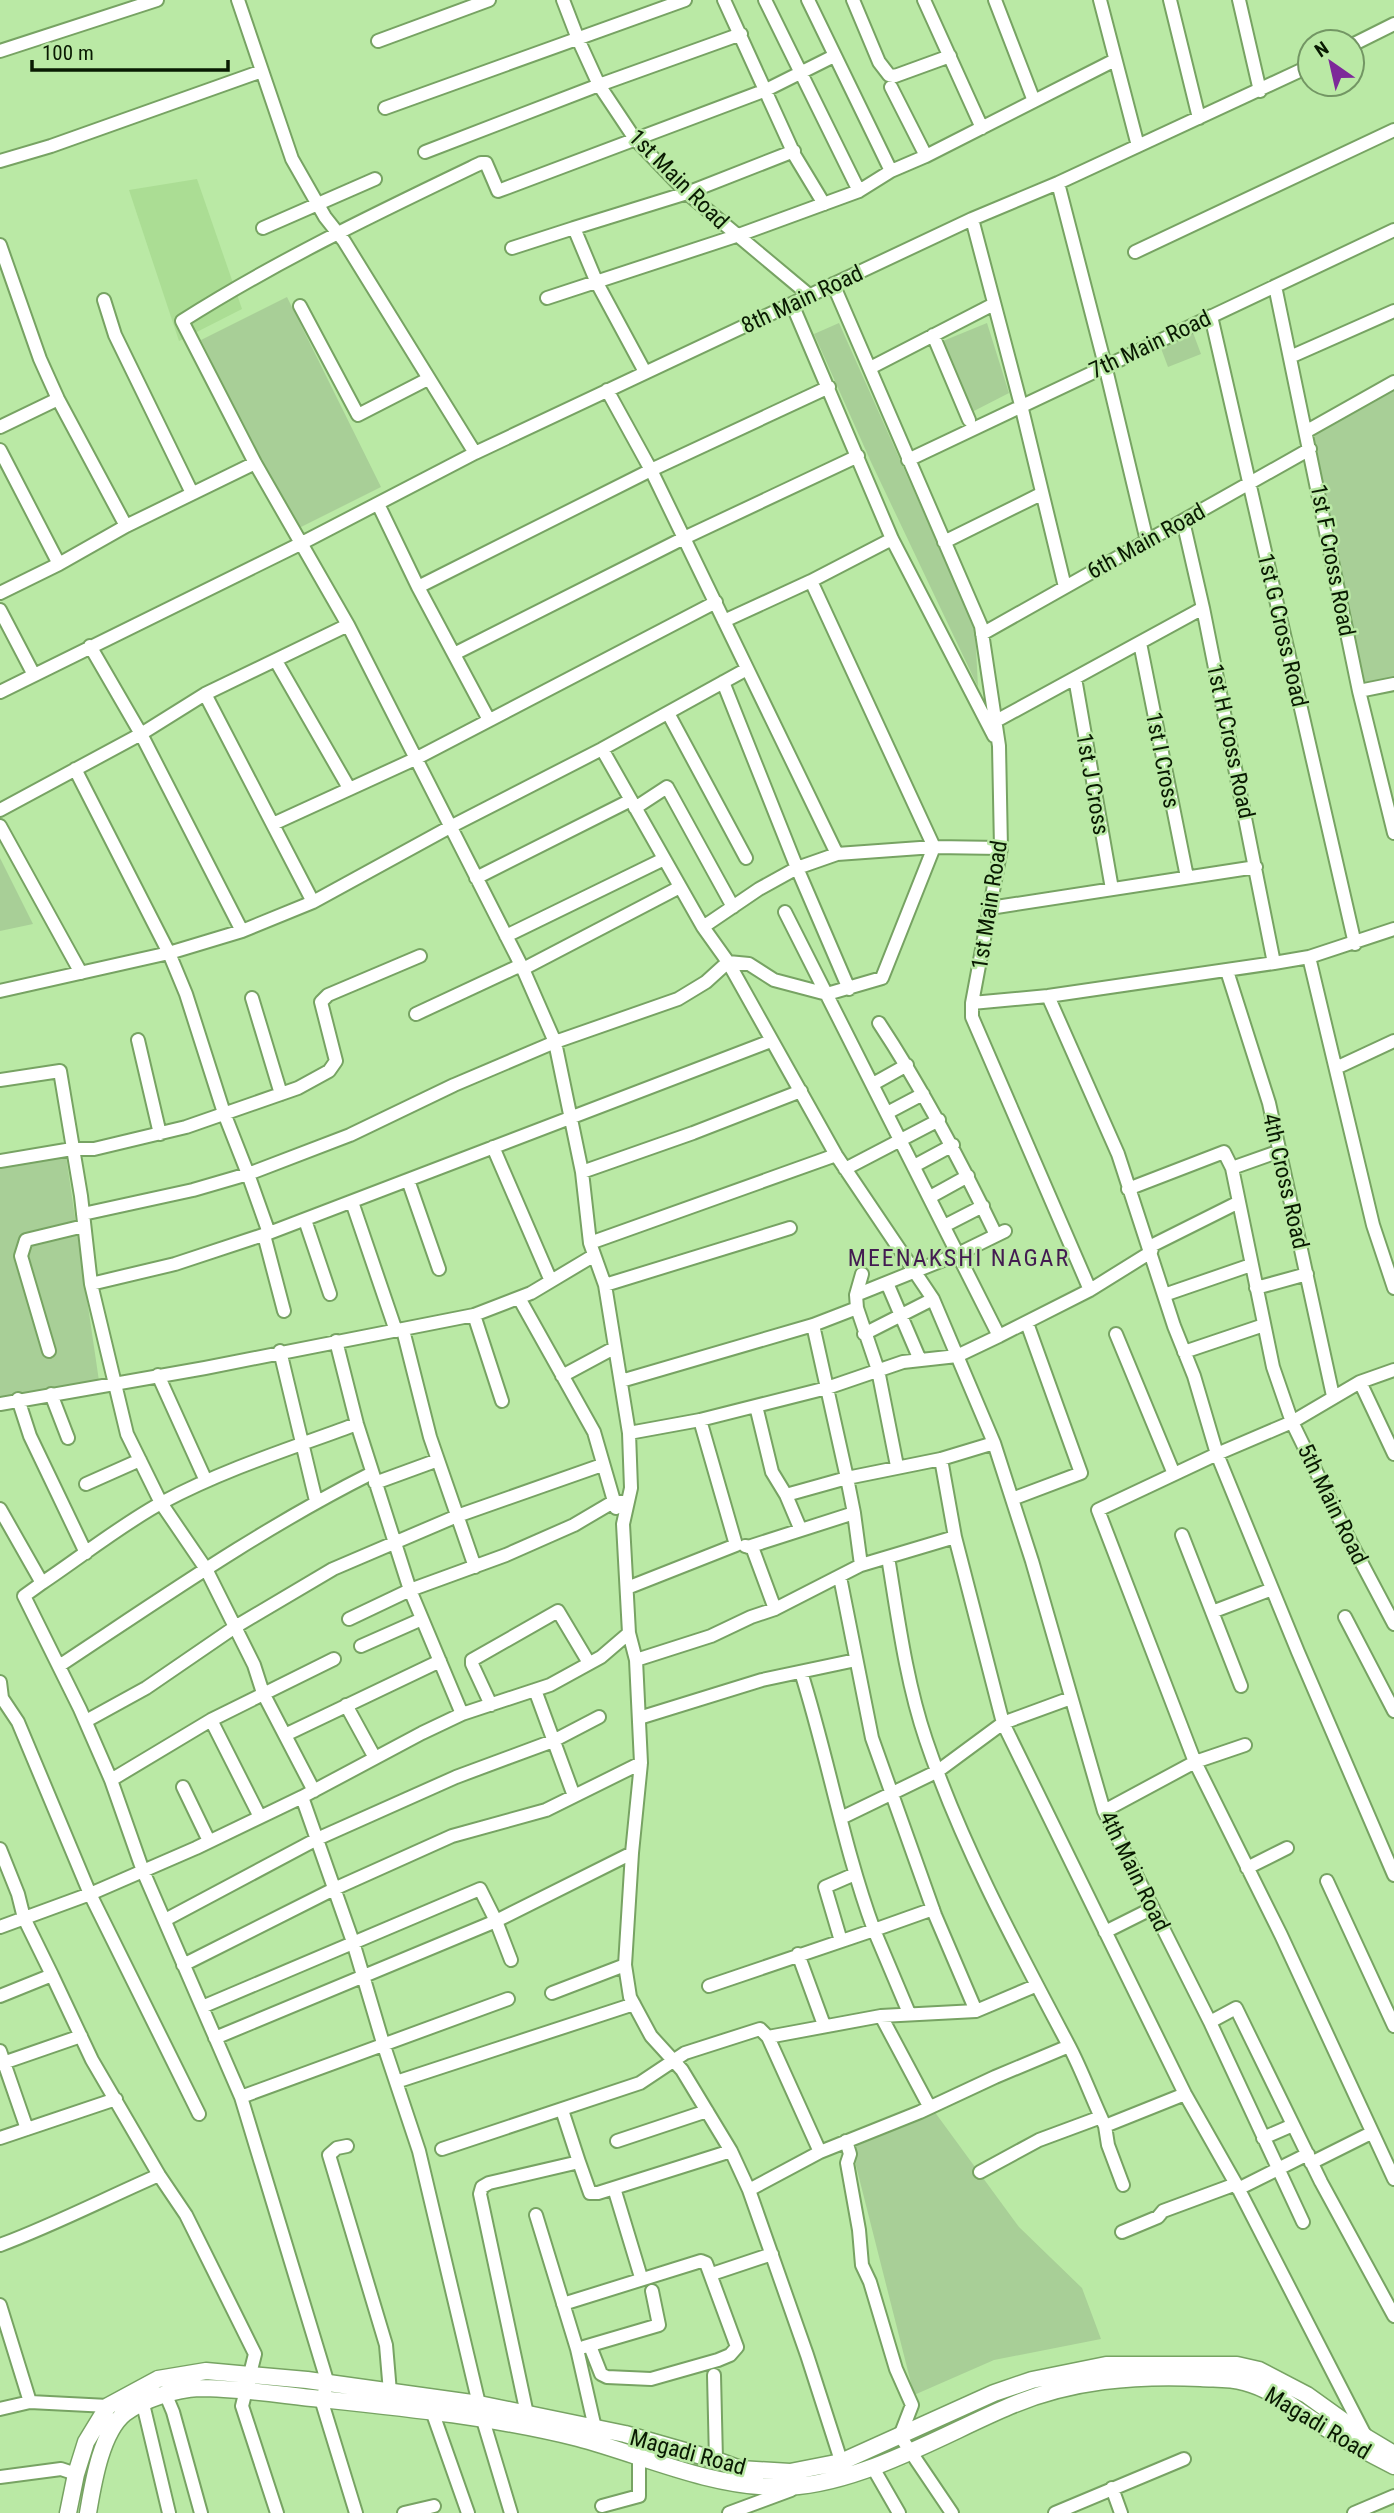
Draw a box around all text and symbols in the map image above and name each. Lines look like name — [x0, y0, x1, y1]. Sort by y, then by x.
scale bar — [32, 28, 228, 72]
north arrow — [1296, 28, 1366, 98]
text: N — [1311, 37, 1333, 62]
text: 100 m — [42, 41, 94, 65]
street label: 1st Main Road — [623, 124, 734, 235]
street label: 8th Main Road — [737, 260, 867, 339]
street label: 7th Main Road — [1085, 305, 1215, 384]
street label: 1st F Cross Road — [1305, 482, 1360, 638]
street label: 6th Main Road — [1082, 498, 1210, 585]
street label: 1st G Cross Road — [1252, 551, 1313, 709]
street label: 1st H Cross Road — [1201, 661, 1260, 821]
street label: 1st I Cross — [1140, 710, 1185, 810]
street label: 1st J Cross — [1070, 731, 1115, 837]
street label: 1st Main Road — [966, 839, 1013, 971]
street label: 4th Cross Road — [1257, 1111, 1314, 1252]
district label: MEENAKSHI NAGAR — [848, 1244, 1070, 1272]
street label: 5th Main Road — [1292, 1440, 1373, 1569]
street label: 4th Main Road — [1094, 1807, 1175, 1936]
street label: Magadi Road — [1260, 2381, 1376, 2466]
street label: Magadi Road — [627, 2424, 749, 2481]

